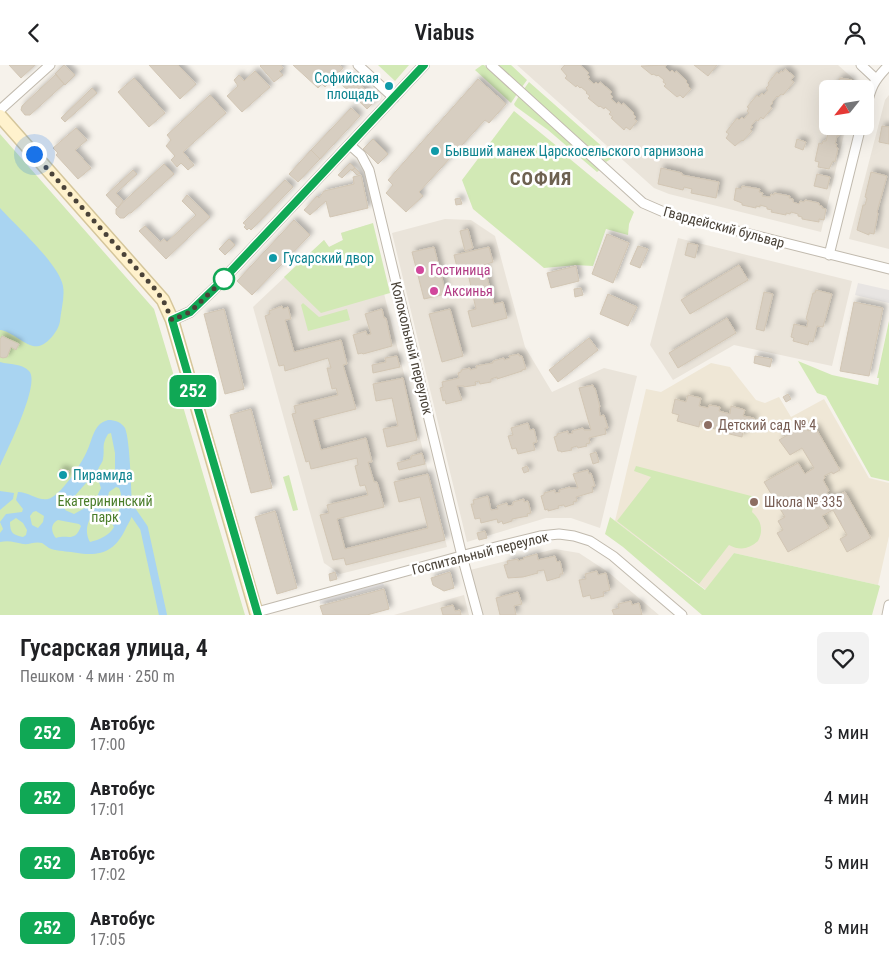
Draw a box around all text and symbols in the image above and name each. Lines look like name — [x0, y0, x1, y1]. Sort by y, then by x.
icon: back — [20, 19, 48, 47]
icon: person — [841, 19, 869, 47]
text: Viabus — [414, 20, 475, 45]
place label: Софийская площадь — [314, 70, 379, 102]
marker: Софийская площадь — [383, 80, 395, 92]
north arrow — [819, 80, 874, 135]
map controls — [819, 80, 874, 135]
your location — [22, 142, 47, 167]
place label: Бывший манеж Царскосельского гарнизона — [445, 143, 704, 159]
marker: Бывший манеж Царскосельского гарнизона — [429, 145, 441, 157]
district label: СОФИЯ — [510, 167, 572, 190]
street label: Гвардейский бульвар — [662, 203, 786, 251]
place label: Гусарский двор — [283, 250, 374, 266]
marker: Гусарский двор — [267, 252, 279, 264]
place label: Гостиница — [430, 262, 490, 278]
marker: Гостиница — [414, 264, 426, 276]
unlabelled marker — [213, 268, 235, 290]
street label: Колокольный переулок — [388, 280, 436, 416]
place label: Аксинья — [444, 283, 493, 299]
marker: Аксинья — [428, 285, 440, 297]
line badge: 252 — [164, 375, 222, 407]
text: 252 — [179, 380, 207, 401]
place label: Детский сад № 4 — [718, 417, 816, 433]
marker: Детский сад № 4 — [702, 419, 714, 431]
place label: Пирамида — [73, 467, 133, 483]
marker: Пирамида — [57, 469, 69, 481]
park label: Екатерининский парк — [57, 493, 153, 525]
place label: Школа № 335 — [764, 494, 842, 510]
marker: Школа № 335 — [748, 496, 760, 508]
street label: Госпитальный переулок — [410, 528, 550, 578]
button: heart — [817, 632, 869, 684]
text: Гусарская улица, 4 — [20, 634, 208, 662]
text: Пешком · 4 мин · 250 m — [20, 667, 175, 686]
text: Автобус — [90, 712, 155, 735]
text: 3 мин — [824, 721, 869, 744]
text: 252 — [34, 722, 61, 743]
text: 17:00 — [90, 735, 125, 754]
text: Автобус — [90, 777, 155, 800]
text: 4 мин — [824, 786, 869, 809]
text: 252 — [34, 787, 61, 808]
text: 17:01 — [90, 800, 125, 819]
text: Автобус — [90, 842, 155, 865]
text: 5 мин — [824, 851, 869, 874]
text: 252 — [34, 852, 61, 873]
text: 17:02 — [90, 865, 125, 884]
text: Автобус — [90, 907, 155, 930]
text: 8 мин — [824, 916, 869, 939]
text: 252 — [34, 917, 61, 938]
text: 17:05 — [90, 930, 125, 949]

